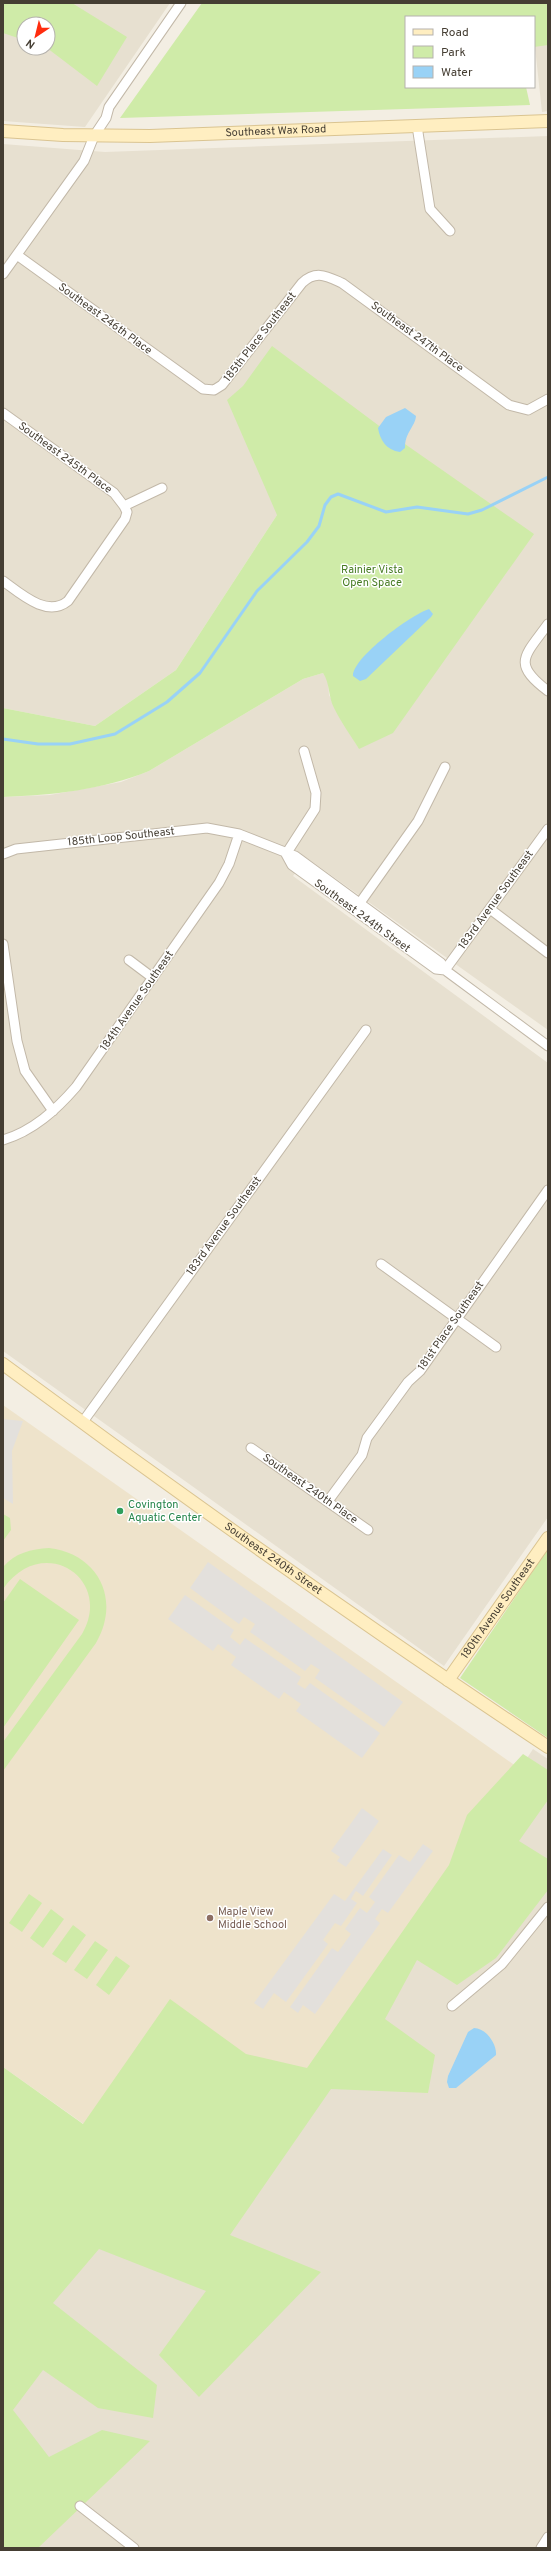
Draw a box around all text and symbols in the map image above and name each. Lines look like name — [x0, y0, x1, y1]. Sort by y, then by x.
north arrow — [16, 16, 56, 56]
legend — [405, 16, 535, 88]
text: Road — [441, 25, 469, 41]
text: N — [24, 35, 38, 51]
text: Park — [441, 45, 466, 61]
text: Water — [441, 65, 473, 81]
street label: Southeast Wax Road — [225, 122, 327, 140]
street label: Southeast 246th Place — [55, 280, 155, 358]
street label: 185th Place Southeast — [221, 289, 299, 385]
street label: Southeast 247th Place — [368, 299, 466, 375]
street label: Southeast 245th Place — [15, 419, 115, 497]
park label: Rainier Vista Open Space — [341, 563, 403, 590]
street label: 185th Loop Southeast — [67, 824, 175, 850]
street label: 183rd Avenue Southeast — [455, 848, 537, 952]
street label: Southeast 244th Street — [311, 876, 413, 956]
street label: 184th Avenue Southeast — [97, 948, 177, 1054]
street label: 183rd Avenue Southeast — [183, 1174, 265, 1278]
street label: 181st Place Southeast — [415, 1278, 487, 1374]
street label: Southeast 240th Place — [260, 1451, 360, 1527]
place label: Covington Aquatic Center — [128, 1498, 203, 1525]
marker: Covington Aquatic Center — [115, 1506, 125, 1516]
street label: Southeast 240th Street — [221, 1520, 325, 1598]
street label: 180th Avenue Southeast — [458, 1556, 538, 1662]
place label: Maple View Middle School — [218, 1905, 287, 1932]
marker: Maple View Middle School — [205, 1913, 215, 1923]

